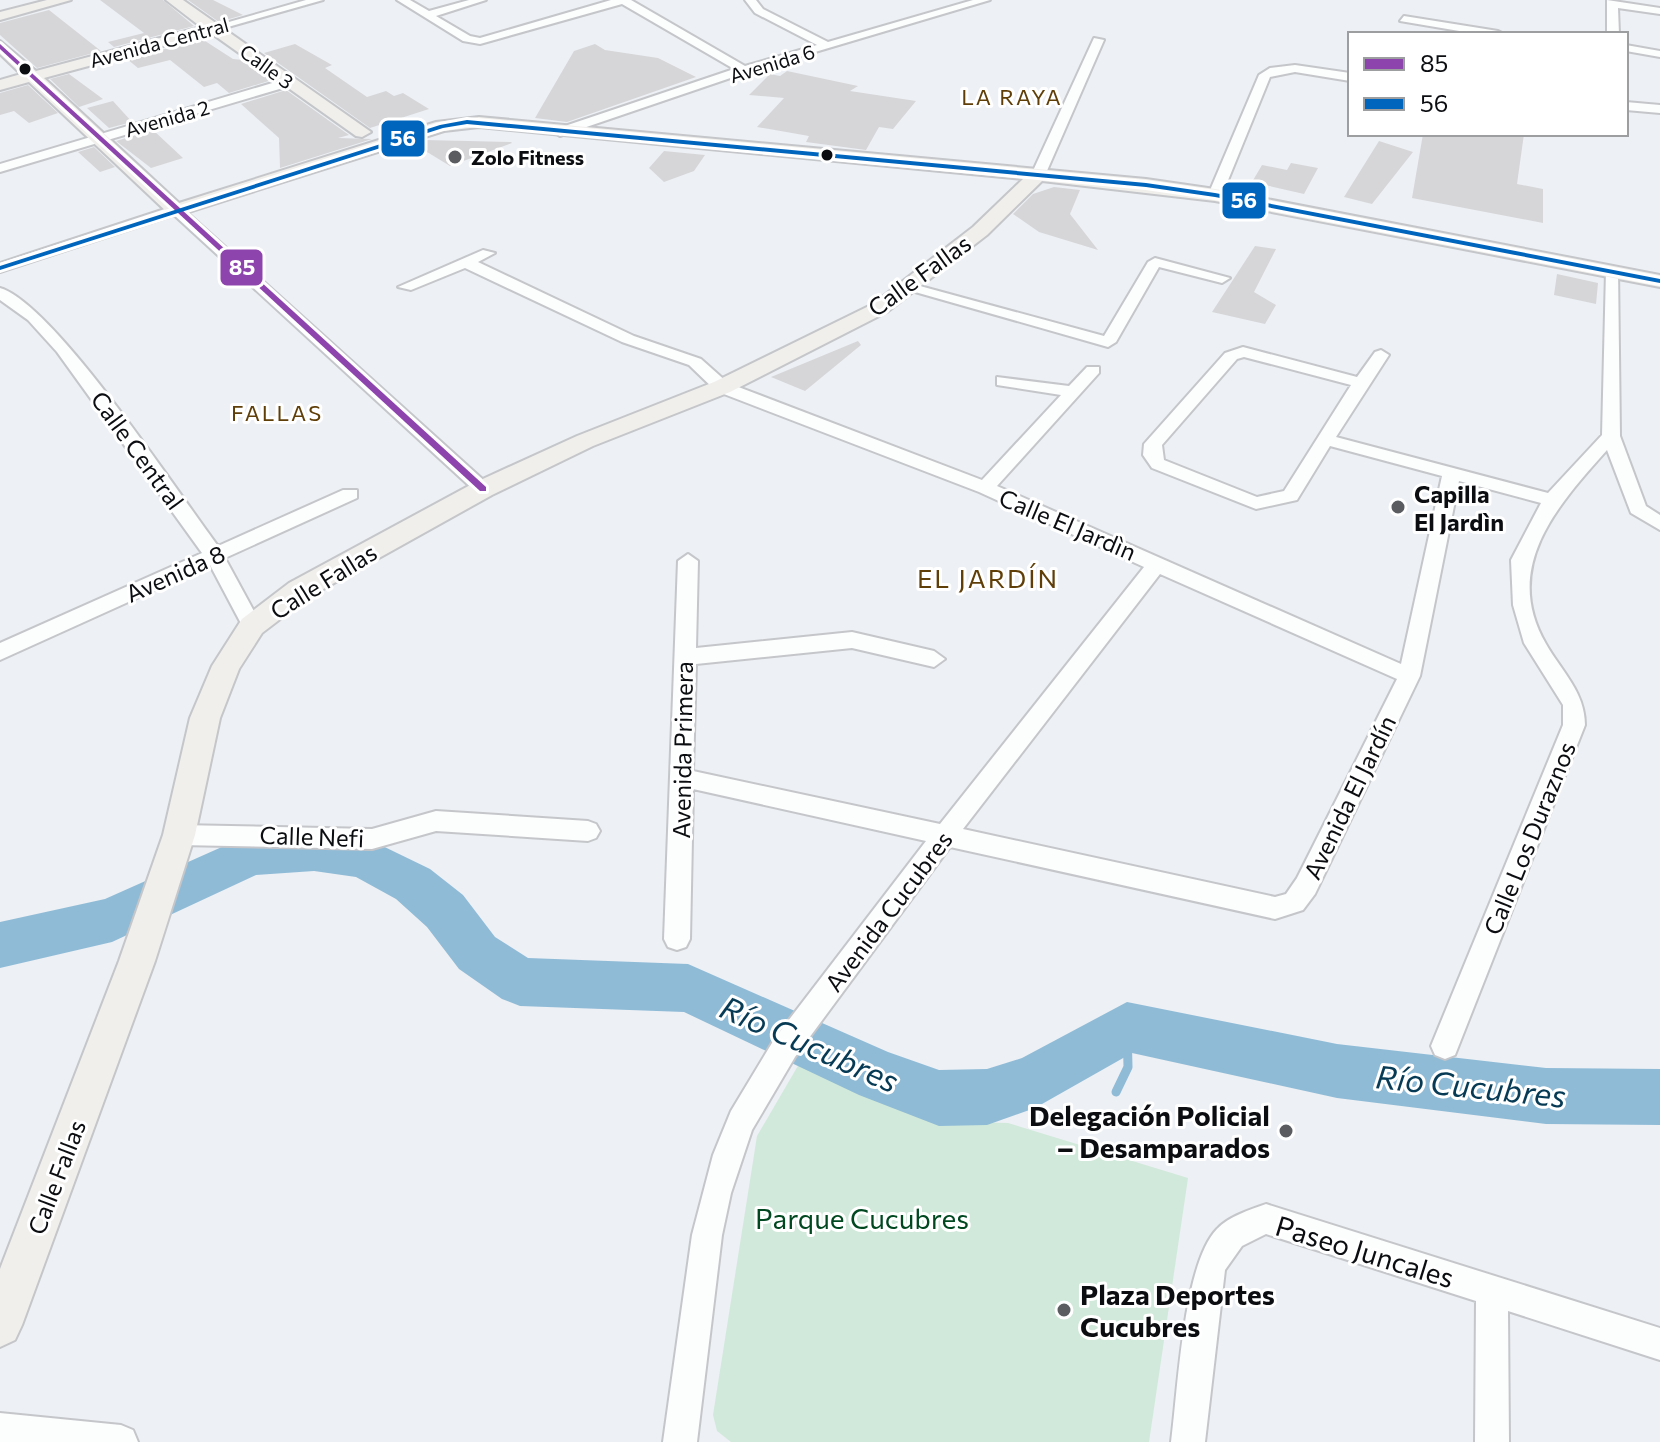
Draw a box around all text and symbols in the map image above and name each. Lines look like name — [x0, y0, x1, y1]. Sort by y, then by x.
street label: Avenida Central — [87, 12, 231, 72]
legend — [1348, 32, 1628, 136]
street label: Calle 3 — [236, 39, 298, 93]
street label: Avenida 6 — [726, 39, 818, 87]
text: 85 — [1420, 48, 1448, 77]
unlabelled marker — [17, 61, 33, 77]
district label: LA RAYA — [961, 83, 1063, 110]
text: 56 — [1420, 88, 1448, 117]
street label: Avenida 2 — [122, 94, 212, 142]
line badge: 56 — [380, 119, 426, 158]
text: 56 — [390, 124, 416, 151]
place label: Zolo Fitness — [471, 145, 584, 169]
unlabelled marker — [819, 147, 835, 163]
marker: Zolo Fitness — [446, 148, 464, 166]
line badge: 56 — [1221, 181, 1267, 220]
text: 56 — [1231, 186, 1257, 213]
street label: Calle Fallas — [862, 228, 976, 322]
line badge: 85 — [219, 248, 264, 287]
text: 85 — [229, 253, 255, 280]
street label: Calle Central — [85, 385, 191, 515]
district label: FALLAS — [231, 399, 323, 426]
place label: Capilla El Jardìn — [1414, 479, 1504, 536]
street label: Calle El Jardìn — [995, 482, 1141, 566]
marker: Capilla El Jardìn — [1389, 498, 1407, 516]
street label: Calle Fallas — [264, 537, 382, 625]
street label: Avenida 8 — [121, 538, 229, 608]
district label: EL JARDÍN — [917, 562, 1059, 593]
street label: Avenida Primera — [666, 661, 698, 839]
street label: Avenida El Jardín — [1297, 710, 1401, 884]
street label: Calle Los Duraznos — [1477, 737, 1581, 939]
street label: Calle Nefi — [259, 820, 365, 852]
street label: Avenida Cucubres — [818, 825, 958, 997]
water label: Río Cucubres — [715, 986, 905, 1100]
water label: Río Cucubres — [1374, 1055, 1568, 1115]
place label: Delegación Policial – Desamparados — [1029, 1098, 1270, 1164]
street label: Calle Fallas — [21, 1116, 91, 1238]
marker: Delegación Policial – Desamparados — [1277, 1122, 1295, 1140]
park label: Parque Cucubres — [755, 1201, 969, 1235]
street label: Paseo Juncales — [1272, 1208, 1458, 1294]
place label: Plaza Deportes Cucubres — [1080, 1277, 1275, 1343]
marker: Plaza Deportes Cucubres — [1055, 1301, 1073, 1319]

